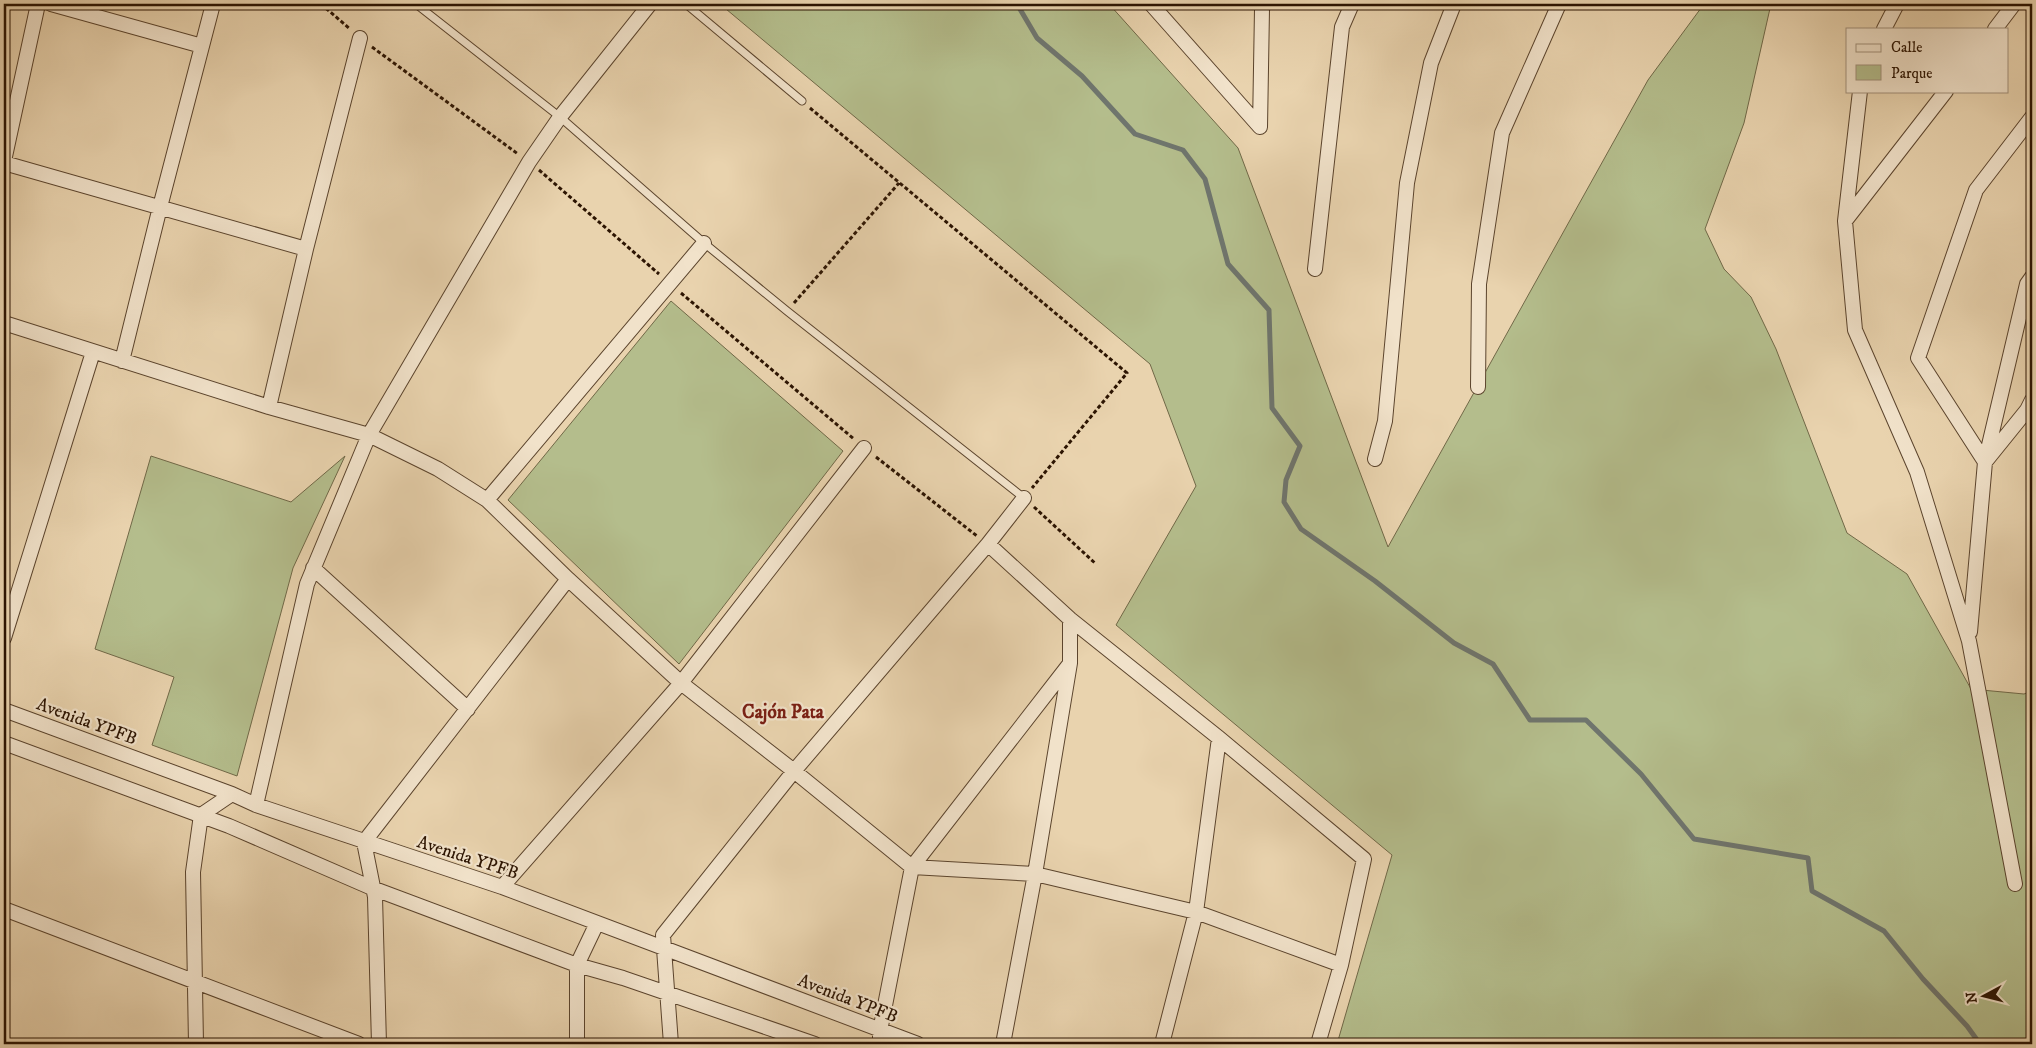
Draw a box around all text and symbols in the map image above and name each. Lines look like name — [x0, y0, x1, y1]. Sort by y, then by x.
legend — [1846, 28, 2008, 92]
text: Calle — [1891, 38, 1923, 57]
text: Parque — [1891, 64, 1932, 83]
street label: Avenida YPFB — [33, 694, 140, 750]
district label: Cajón Pata — [742, 701, 825, 725]
street label: Avenida YPFB — [414, 831, 521, 885]
street label: Avenida YPFB — [795, 970, 901, 1028]
north arrow — [1958, 970, 2008, 1020]
text: N — [1962, 990, 1982, 1004]

